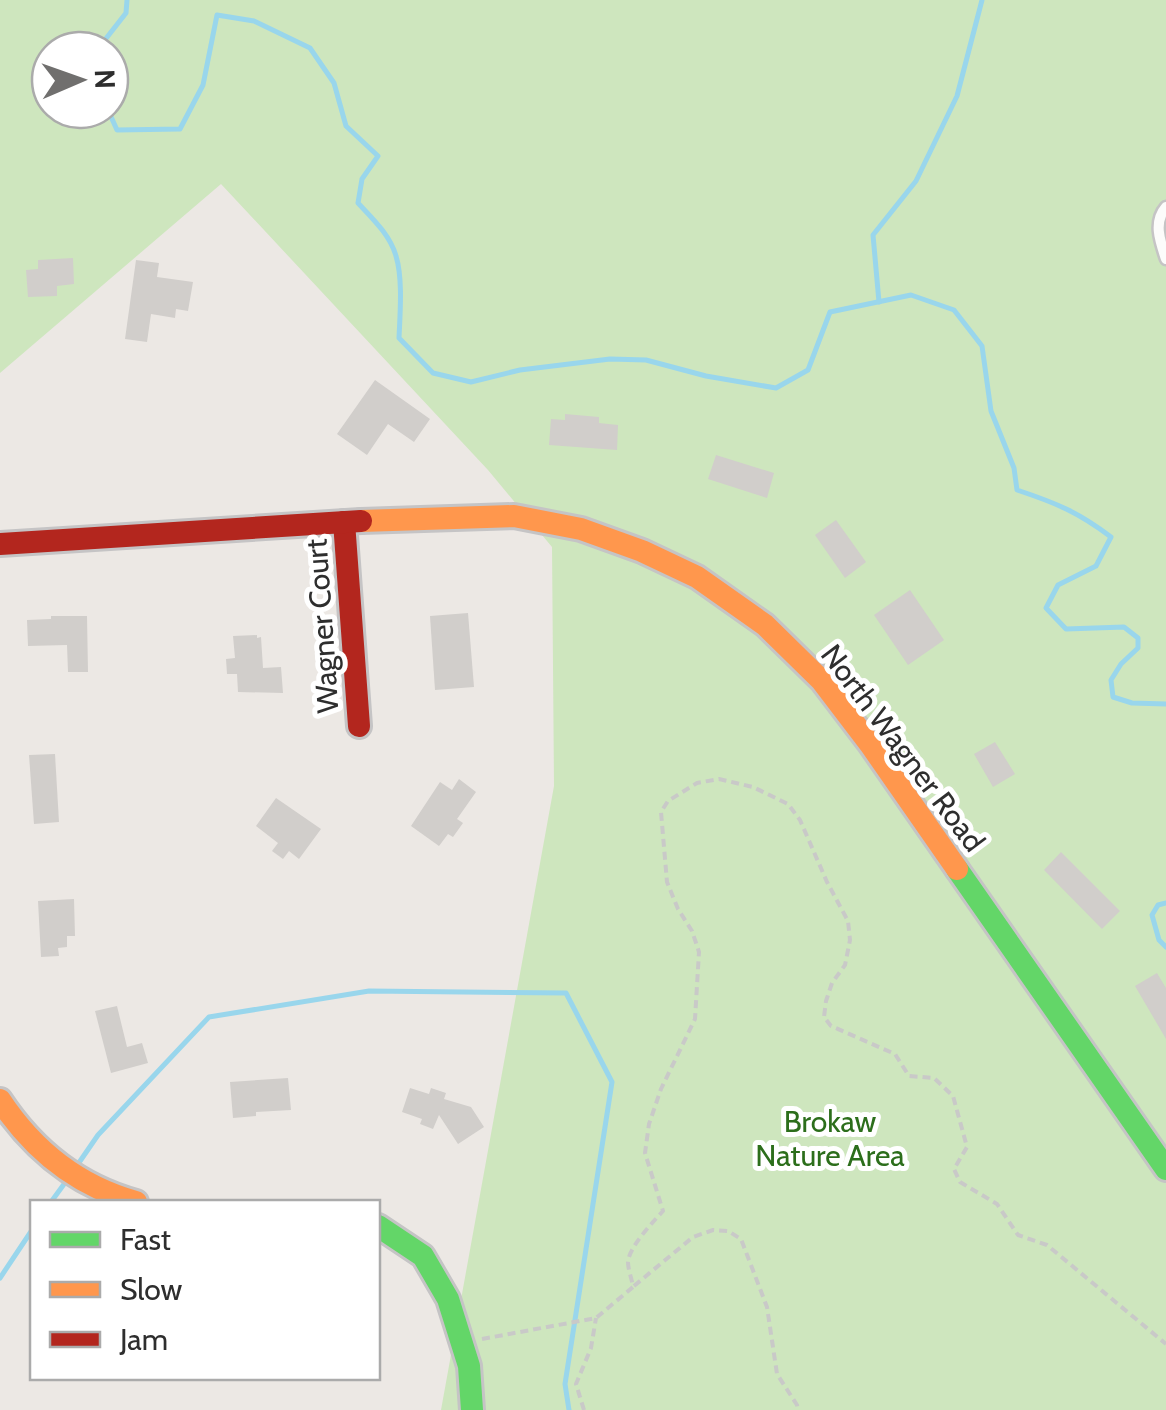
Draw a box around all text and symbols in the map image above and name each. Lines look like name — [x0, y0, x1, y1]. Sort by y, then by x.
north arrow — [30, 30, 130, 130]
text: N — [88, 69, 122, 90]
street label: Wagner Court — [297, 538, 347, 714]
street label: North Wagner Road — [813, 637, 993, 859]
park label: Brokaw Nature Area — [755, 1103, 905, 1174]
legend — [30, 1200, 380, 1380]
text: Fast — [120, 1221, 171, 1258]
text: Slow — [120, 1271, 183, 1308]
text: Jam — [119, 1321, 168, 1358]

